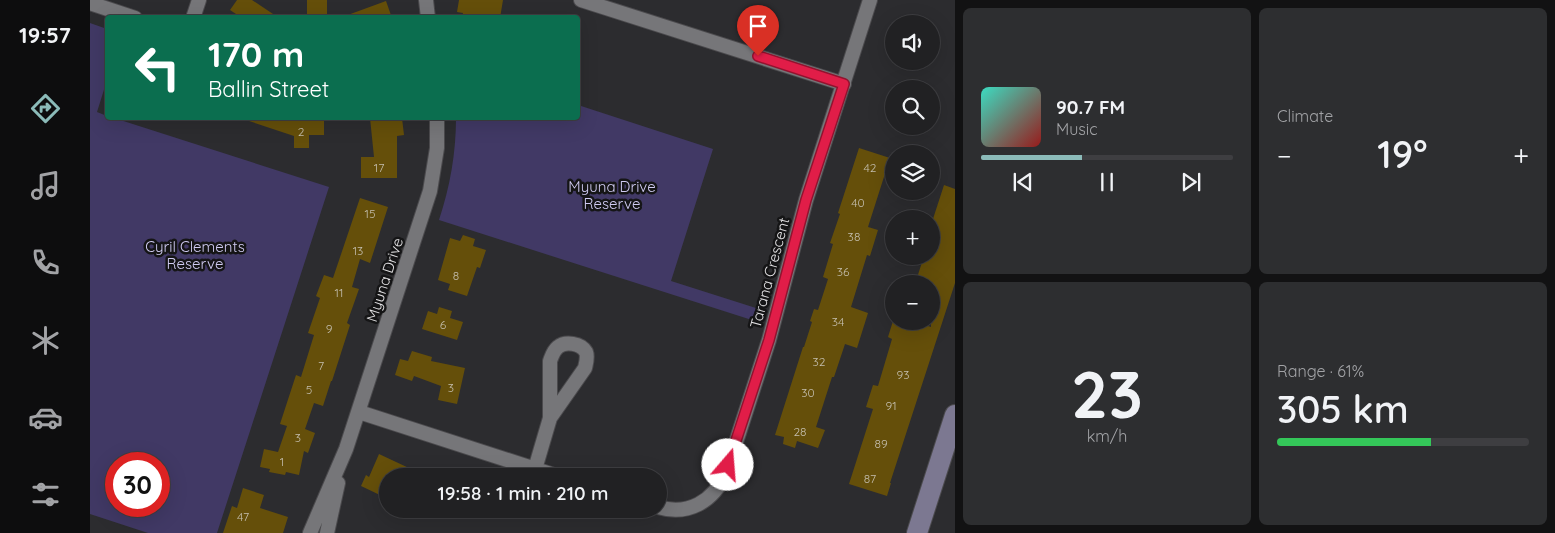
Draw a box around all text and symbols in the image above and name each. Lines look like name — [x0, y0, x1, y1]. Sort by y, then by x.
pin — [737, 5, 779, 56]
icon: arrive — [744, 12, 772, 40]
map controls — [885, 15, 940, 330]
button: sound — [885, 15, 940, 70]
text: 19:57 — [19, 21, 71, 49]
text: 170 m — [208, 32, 304, 76]
icon: left — [125, 35, 190, 100]
text: Ballin Street — [208, 75, 329, 103]
button: search — [885, 80, 940, 135]
icon: directions — [28, 91, 63, 126]
text: 90.7 FM — [1056, 95, 1125, 119]
text: Climate — [1277, 106, 1333, 126]
text: Music — [1056, 119, 1098, 139]
house number: 2 — [298, 124, 305, 139]
text: 19° — [1377, 130, 1427, 178]
text: − — [1277, 138, 1292, 173]
text: + — [1513, 138, 1529, 173]
button: layers — [885, 145, 940, 200]
house number: 17 — [374, 160, 384, 175]
house number: 42 — [864, 160, 877, 175]
icon: music — [28, 168, 63, 203]
icon: previous — [1009, 168, 1037, 196]
icon: pause — [1093, 168, 1121, 196]
icon: next — [1177, 168, 1205, 196]
park label: Myuna Drive Reserve — [568, 177, 656, 213]
house number: 40 — [851, 195, 865, 210]
house number: 15 — [365, 206, 375, 221]
button: + — [885, 210, 940, 265]
street label: Tarana Crescent — [746, 215, 793, 330]
house number: 38 — [848, 229, 860, 244]
street label: Myuna Drive — [362, 235, 407, 324]
park label: Cyril Clements Reserve — [145, 237, 245, 273]
house number: 13 — [353, 243, 363, 258]
icon: phone — [28, 245, 63, 280]
house number: 36 — [837, 264, 850, 279]
house number: 8 — [453, 268, 459, 283]
button: − — [885, 275, 940, 330]
house number: 11 — [335, 285, 343, 300]
house number: 34 — [832, 314, 844, 329]
house number: 6 — [440, 317, 447, 332]
house number: 9 — [326, 321, 333, 336]
icon: climate — [28, 323, 63, 358]
text: 23 — [1071, 353, 1143, 434]
house number: 32 — [813, 354, 826, 369]
house number: 7 — [318, 358, 324, 373]
text: Range · 61% — [1277, 361, 1364, 381]
house number: 93 — [897, 367, 909, 382]
house number: 3 — [448, 380, 454, 395]
house number: 5 — [306, 382, 312, 397]
house number: 30 — [801, 385, 815, 400]
text: 305 km — [1277, 385, 1409, 433]
house number: 91 — [885, 398, 897, 413]
icon: car — [28, 400, 63, 435]
house number: 28 — [793, 424, 807, 439]
text: km/h — [1087, 426, 1127, 446]
house number: 3 — [295, 430, 301, 445]
house number: 89 — [874, 436, 888, 451]
position arrow — [701, 438, 753, 490]
speed limit sign: 30 — [105, 452, 170, 517]
house number: 1 — [280, 454, 284, 469]
house number: 87 — [864, 471, 876, 486]
icon: filters — [28, 477, 63, 512]
text: 19:58 · 1 min · 210 m — [438, 481, 608, 505]
house number: 47 — [237, 509, 249, 524]

